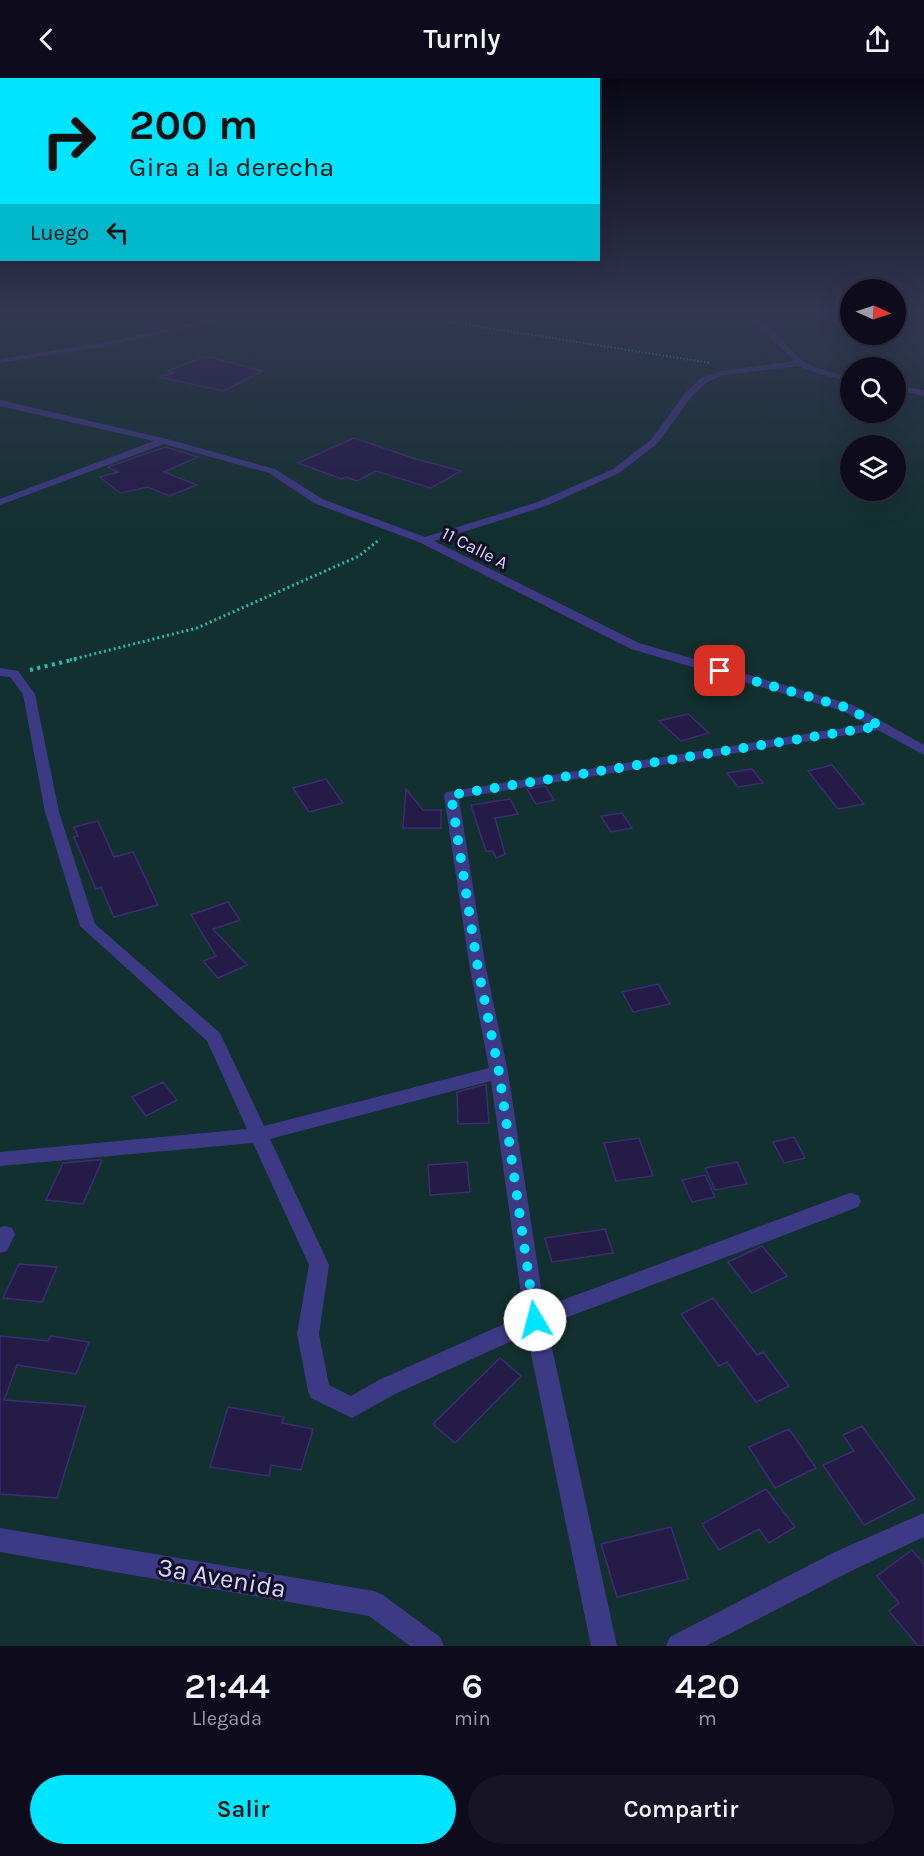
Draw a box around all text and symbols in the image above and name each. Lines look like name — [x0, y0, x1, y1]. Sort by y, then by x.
icon: back — [30, 23, 63, 56]
text: Turnly — [423, 23, 501, 55]
icon: share — [861, 23, 894, 56]
text: 200 m — [129, 100, 258, 150]
icon: right — [30, 102, 108, 180]
text: Gira a la derecha — [129, 151, 334, 183]
icon: left — [101, 216, 134, 249]
text: Luego — [30, 220, 89, 246]
north arrow — [840, 279, 906, 345]
map controls — [840, 279, 906, 501]
button: search — [840, 357, 906, 423]
button: layers — [840, 435, 906, 501]
street label: 11 Calle A — [438, 522, 512, 574]
pin — [694, 645, 745, 696]
icon: arrive — [703, 654, 736, 687]
position arrow — [503, 1288, 567, 1352]
street label: 3a Avenida — [155, 1551, 289, 1605]
text: 21:44 — [184, 1665, 270, 1707]
text: 6 — [462, 1665, 483, 1707]
text: 420 — [675, 1665, 740, 1707]
text: Llegada — [192, 1707, 262, 1730]
text: min — [454, 1707, 491, 1730]
text: m — [698, 1707, 717, 1730]
button: Salir — [30, 1775, 456, 1844]
button: Compartir — [468, 1775, 894, 1844]

